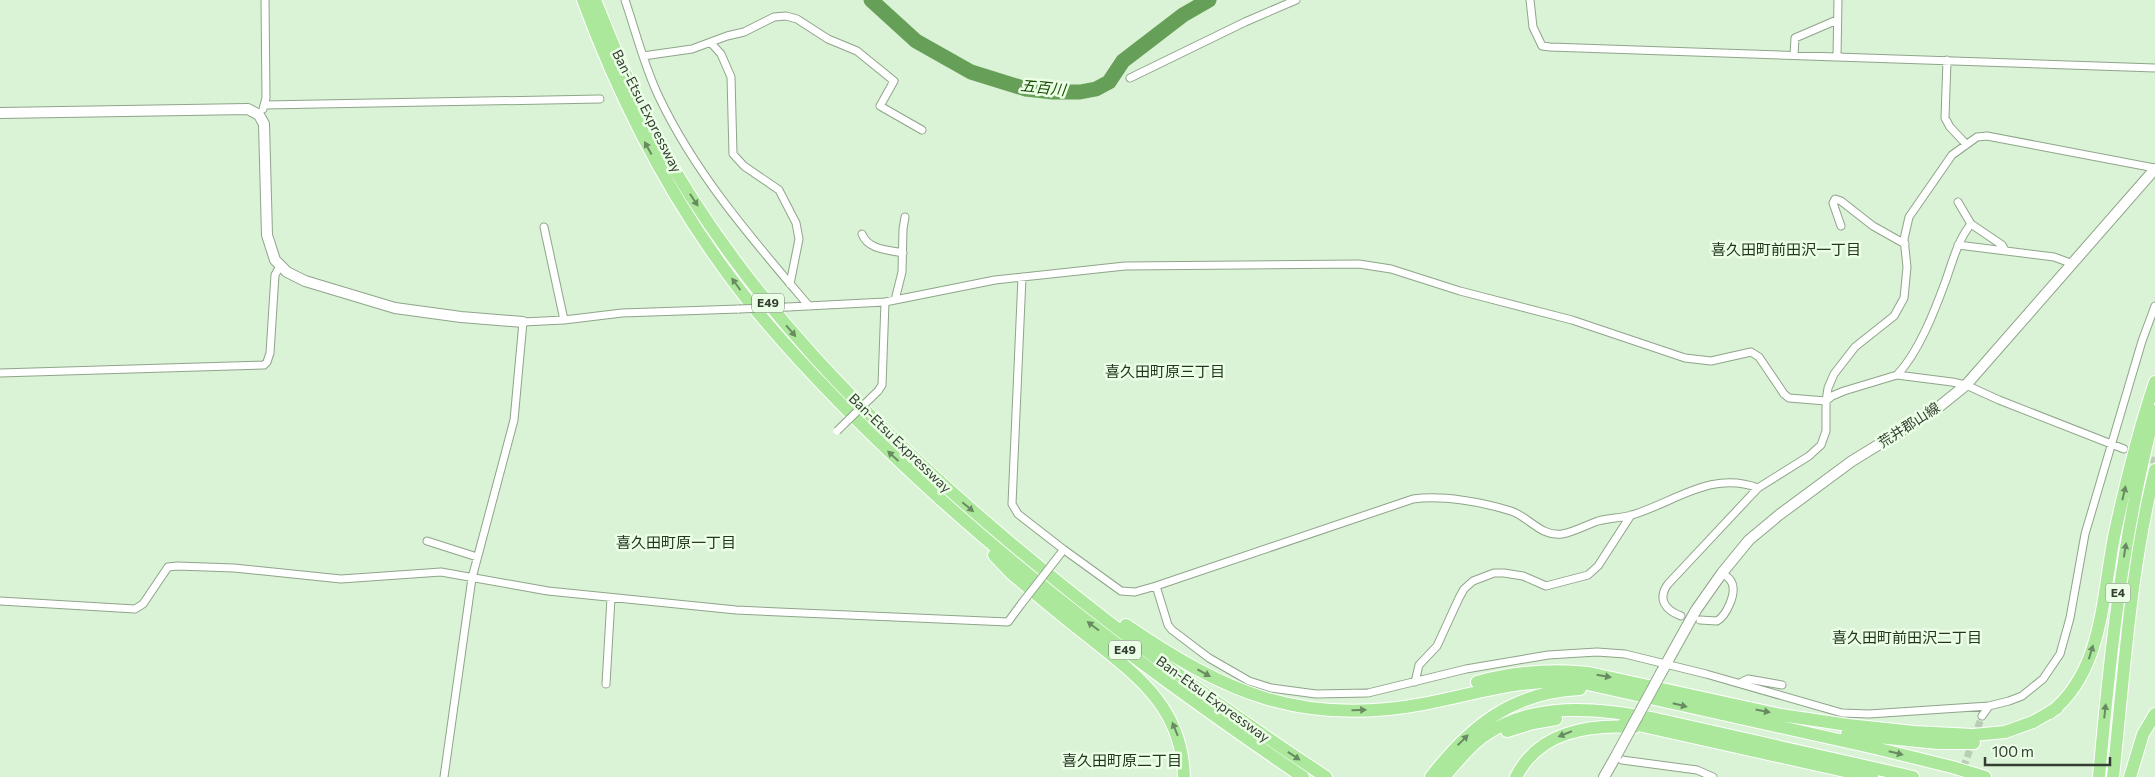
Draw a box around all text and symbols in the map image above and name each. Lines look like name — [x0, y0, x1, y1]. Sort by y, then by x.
street label: Ban-Etsu Expressway — [609, 46, 686, 175]
water label: 五百川 — [1020, 76, 1068, 99]
one-way arrow — [644, 141, 653, 154]
one-way arrow — [689, 194, 699, 207]
district label: 喜久田町前田沢一丁目 — [1711, 240, 1861, 258]
one-way arrow — [731, 277, 741, 291]
road number: E49 — [752, 294, 784, 312]
one-way arrow — [785, 324, 796, 337]
district label: 喜久田町原三丁目 — [1105, 362, 1225, 380]
street label: Ban-Etsu Expressway — [846, 389, 955, 496]
street label: 荒井郡山線 — [1875, 398, 1943, 451]
one-way arrow — [887, 450, 899, 462]
one-way arrow — [2120, 486, 2128, 501]
one-way arrow — [962, 501, 974, 512]
district label: 喜久田町原一丁目 — [616, 533, 736, 551]
one-way arrow — [2121, 541, 2129, 557]
road number: E4 — [2106, 584, 2130, 602]
one-way arrow — [1086, 621, 1100, 631]
district label: 喜久田町前田沢二丁目 — [1832, 628, 1982, 646]
road number: E49 — [1109, 640, 1141, 660]
one-way arrow — [2088, 645, 2096, 660]
street label: Ban-Etsu Expressway — [1153, 652, 1273, 745]
one-way arrow — [1197, 668, 1210, 677]
one-way arrow — [1597, 672, 1613, 680]
one-way arrow — [1672, 701, 1687, 709]
one-way arrow — [2101, 703, 2109, 719]
one-way arrow — [1352, 706, 1368, 714]
one-way arrow — [1755, 707, 1770, 715]
one-way arrow — [1171, 722, 1178, 737]
one-way arrow — [1558, 730, 1572, 738]
one-way arrow — [1456, 734, 1468, 746]
scale bar — [1985, 734, 2110, 766]
text: 100 m — [1992, 742, 2034, 760]
one-way arrow — [1889, 749, 1904, 757]
district label: 喜久田町原二丁目 — [1062, 751, 1182, 769]
one-way arrow — [1288, 751, 1301, 761]

